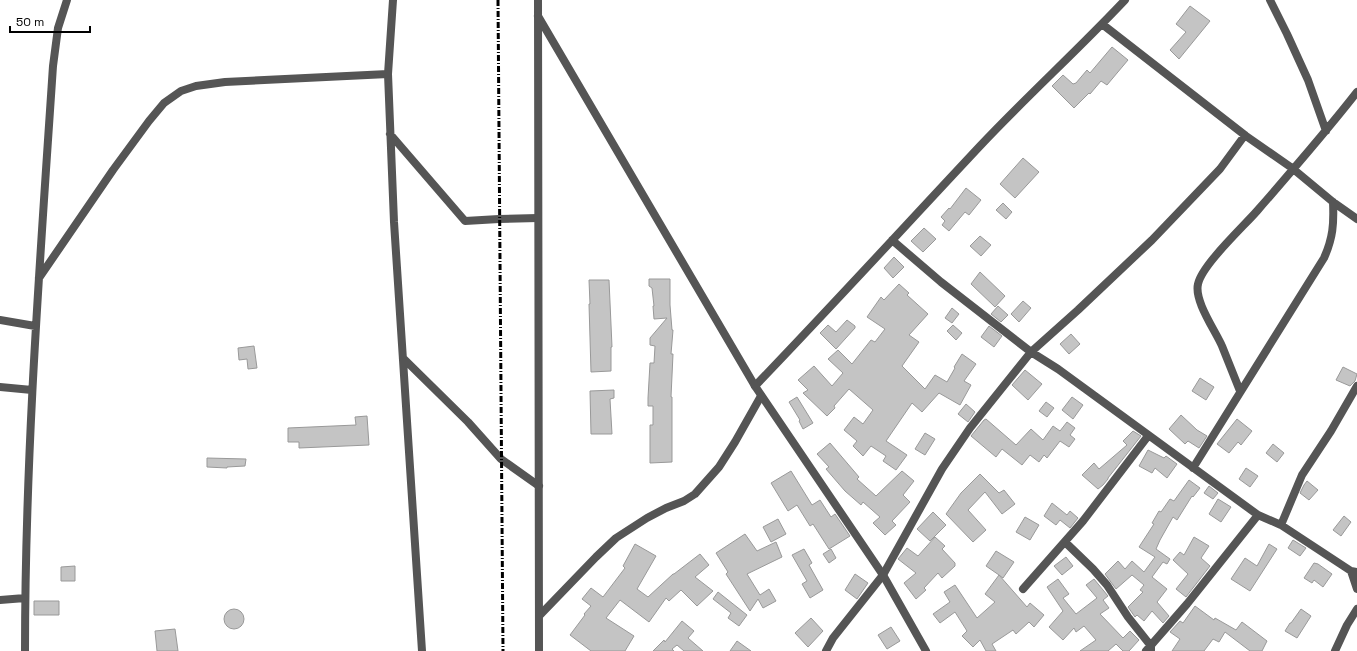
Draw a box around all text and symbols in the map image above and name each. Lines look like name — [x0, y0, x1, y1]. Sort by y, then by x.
scale bar — [10, 8, 90, 34]
text: 50 m — [16, 14, 44, 30]

